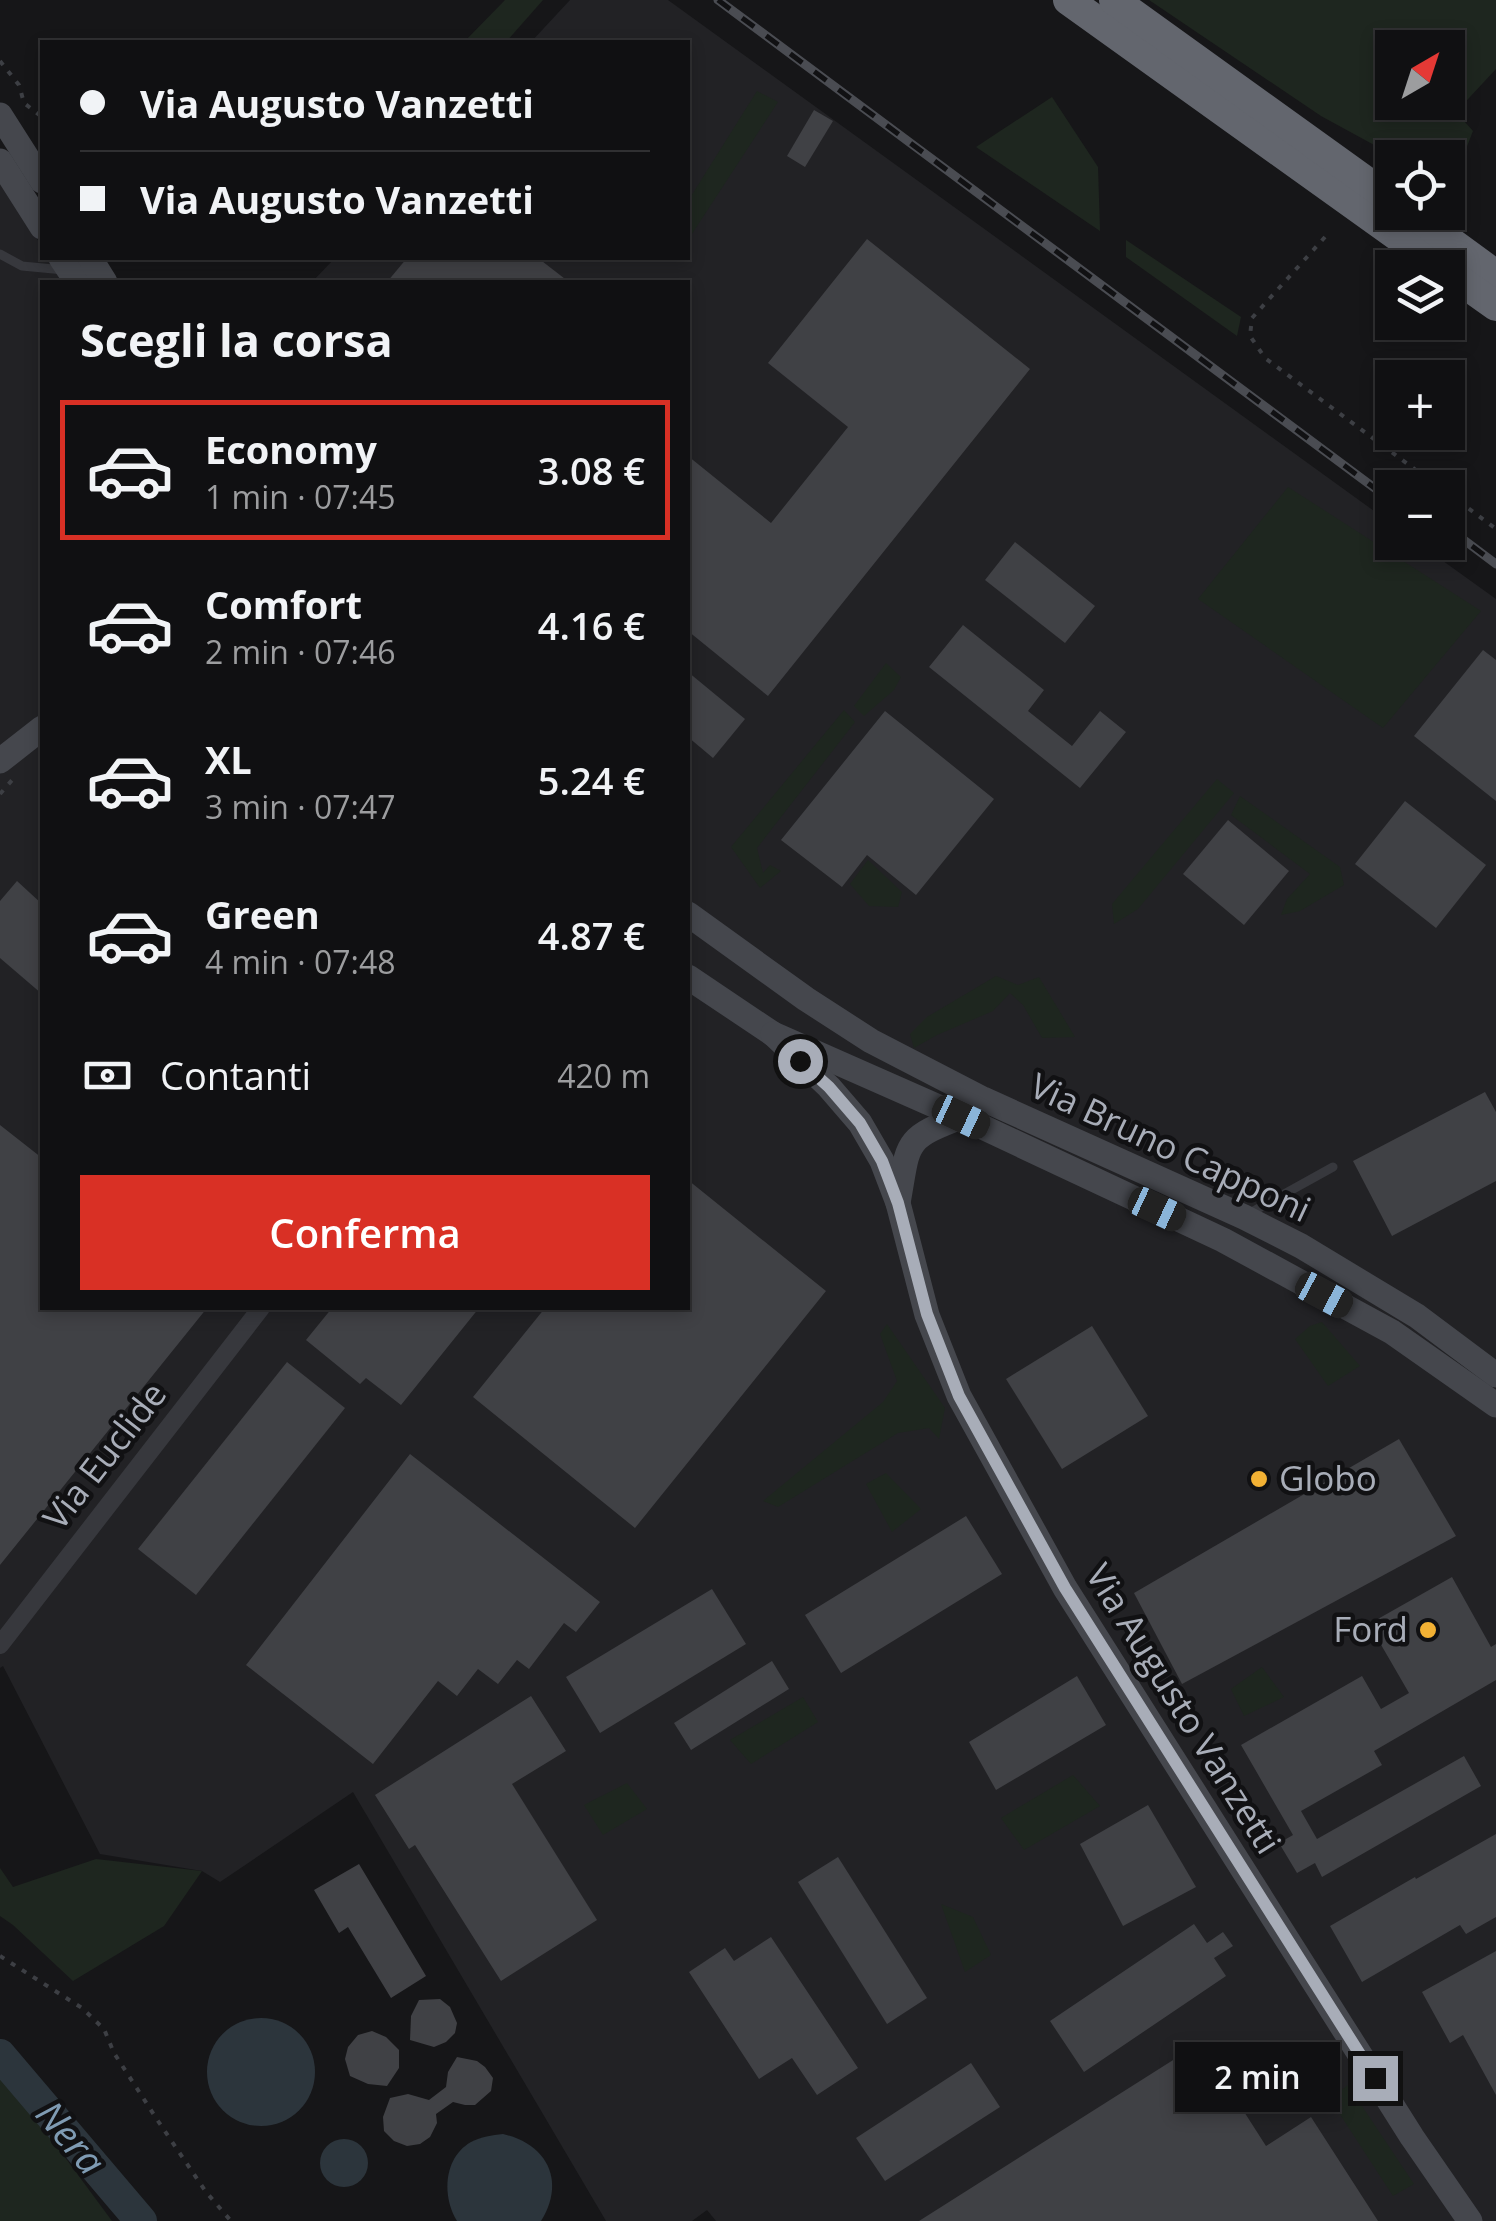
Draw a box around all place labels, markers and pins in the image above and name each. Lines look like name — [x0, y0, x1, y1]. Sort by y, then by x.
place label: Globo — [1279, 1454, 1377, 1501]
marker: Globo — [1248, 1468, 1270, 1490]
place label: Ford — [1333, 1605, 1408, 1652]
marker: Ford — [1417, 1619, 1439, 1641]

